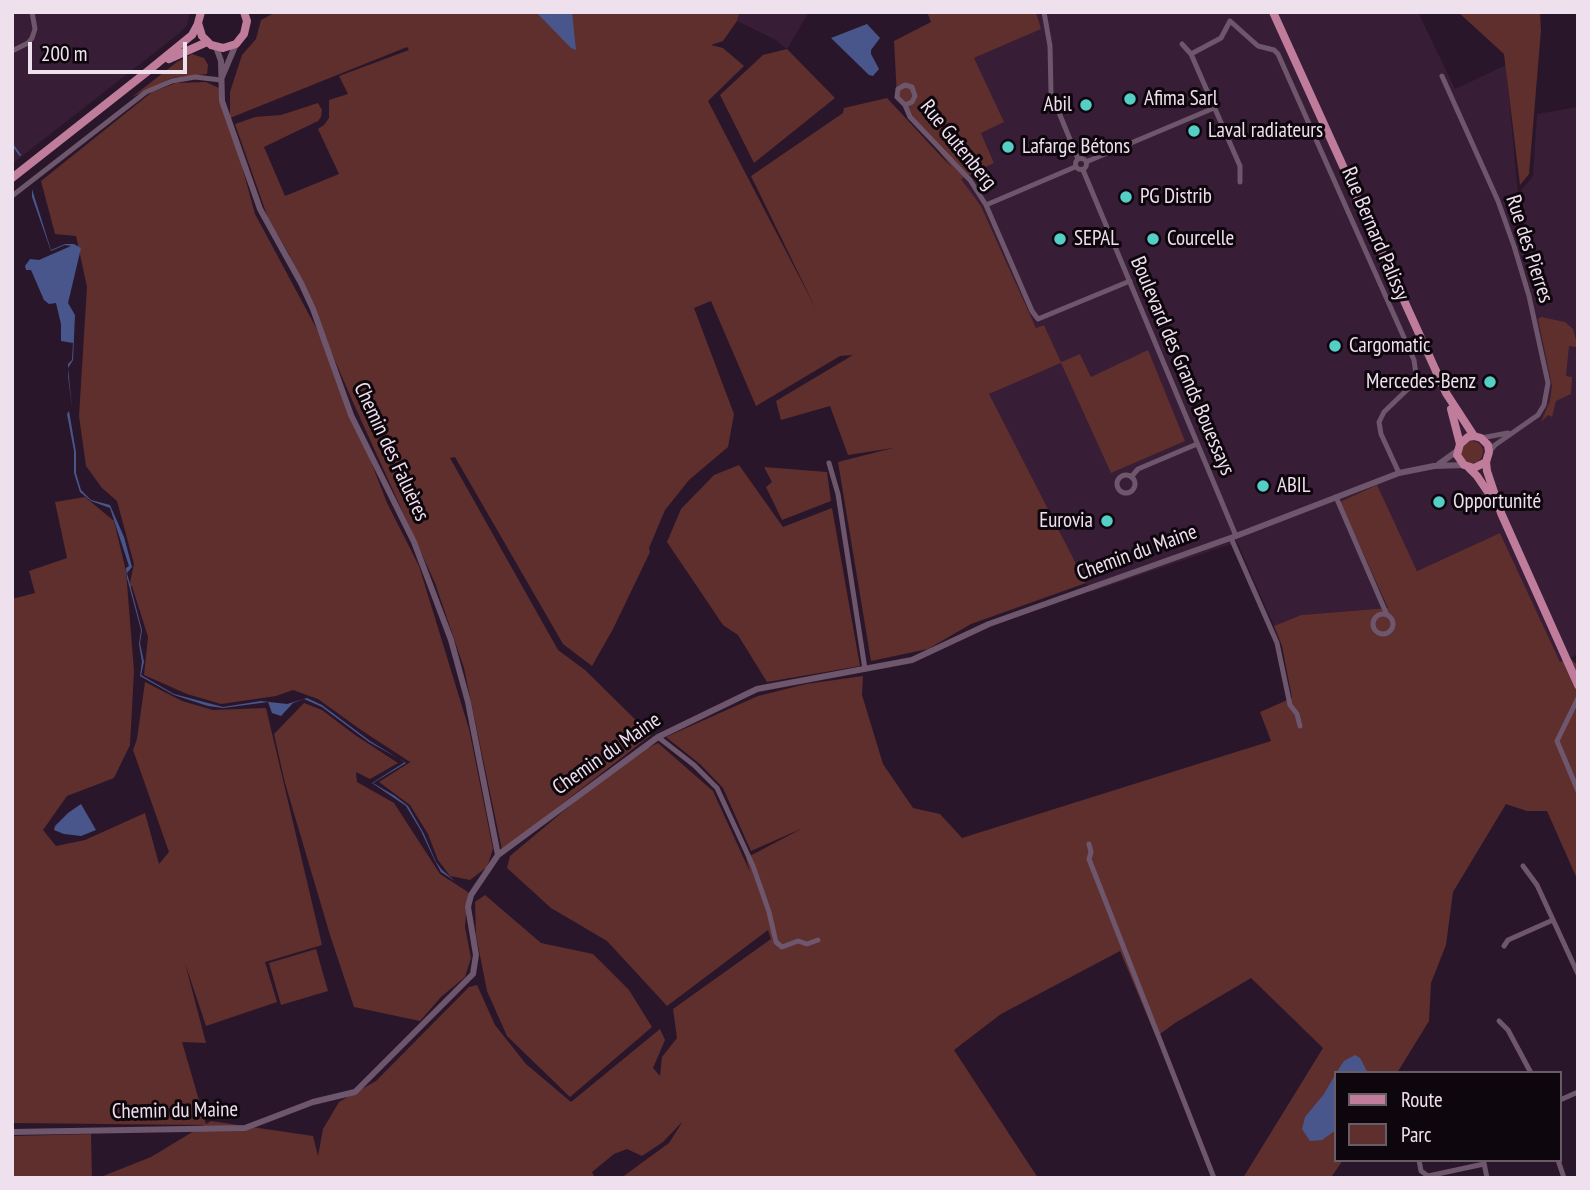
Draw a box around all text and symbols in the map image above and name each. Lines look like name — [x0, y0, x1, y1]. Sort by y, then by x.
scale bar — [32, 28, 191, 72]
text: 200 m — [41, 40, 87, 67]
place label: Afima Sarl — [1144, 86, 1218, 112]
marker: Afima Sarl — [1122, 91, 1138, 107]
place label: Abil — [1044, 92, 1072, 118]
street label: Rue Gutenberg — [914, 95, 1002, 195]
marker: Abil — [1078, 97, 1094, 113]
place label: Laval radiateurs — [1208, 118, 1323, 144]
marker: Laval radiateurs — [1186, 123, 1202, 139]
place label: Lafarge Bétons — [1022, 134, 1130, 160]
marker: Lafarge Bétons — [1000, 139, 1016, 155]
street label: Rue Bernard Palissy — [1336, 164, 1414, 304]
place label: PG Distrib — [1140, 184, 1212, 210]
marker: PG Distrib — [1118, 189, 1134, 205]
street label: Rue des Pierres — [1500, 192, 1558, 306]
place label: SEPAL — [1074, 226, 1119, 252]
place label: Courcelle — [1167, 226, 1234, 252]
marker: SEPAL — [1052, 231, 1068, 247]
marker: Courcelle — [1145, 231, 1161, 247]
street label: Boulevard des Grands Bouessays — [1124, 253, 1240, 479]
place label: Cargomatic — [1349, 333, 1431, 359]
marker: Cargomatic — [1327, 338, 1343, 354]
place label: Mercedes-Benz — [1366, 369, 1476, 395]
marker: Mercedes-Benz — [1482, 374, 1498, 390]
street label: Chemin des Faluères — [348, 379, 434, 525]
place label: ABIL — [1277, 473, 1310, 499]
marker: ABIL — [1255, 478, 1271, 494]
place label: Opportunité — [1453, 489, 1541, 515]
marker: Opportunité — [1431, 494, 1447, 510]
place label: Eurovia — [1039, 508, 1093, 534]
marker: Eurovia — [1099, 513, 1115, 529]
street label: Chemin du Maine — [1073, 520, 1201, 586]
street label: Chemin du Maine — [548, 707, 666, 801]
legend — [1334, 1071, 1562, 1162]
text: Route — [1401, 1086, 1443, 1113]
street label: Chemin du Maine — [112, 1097, 238, 1125]
text: Parc — [1401, 1121, 1432, 1148]

